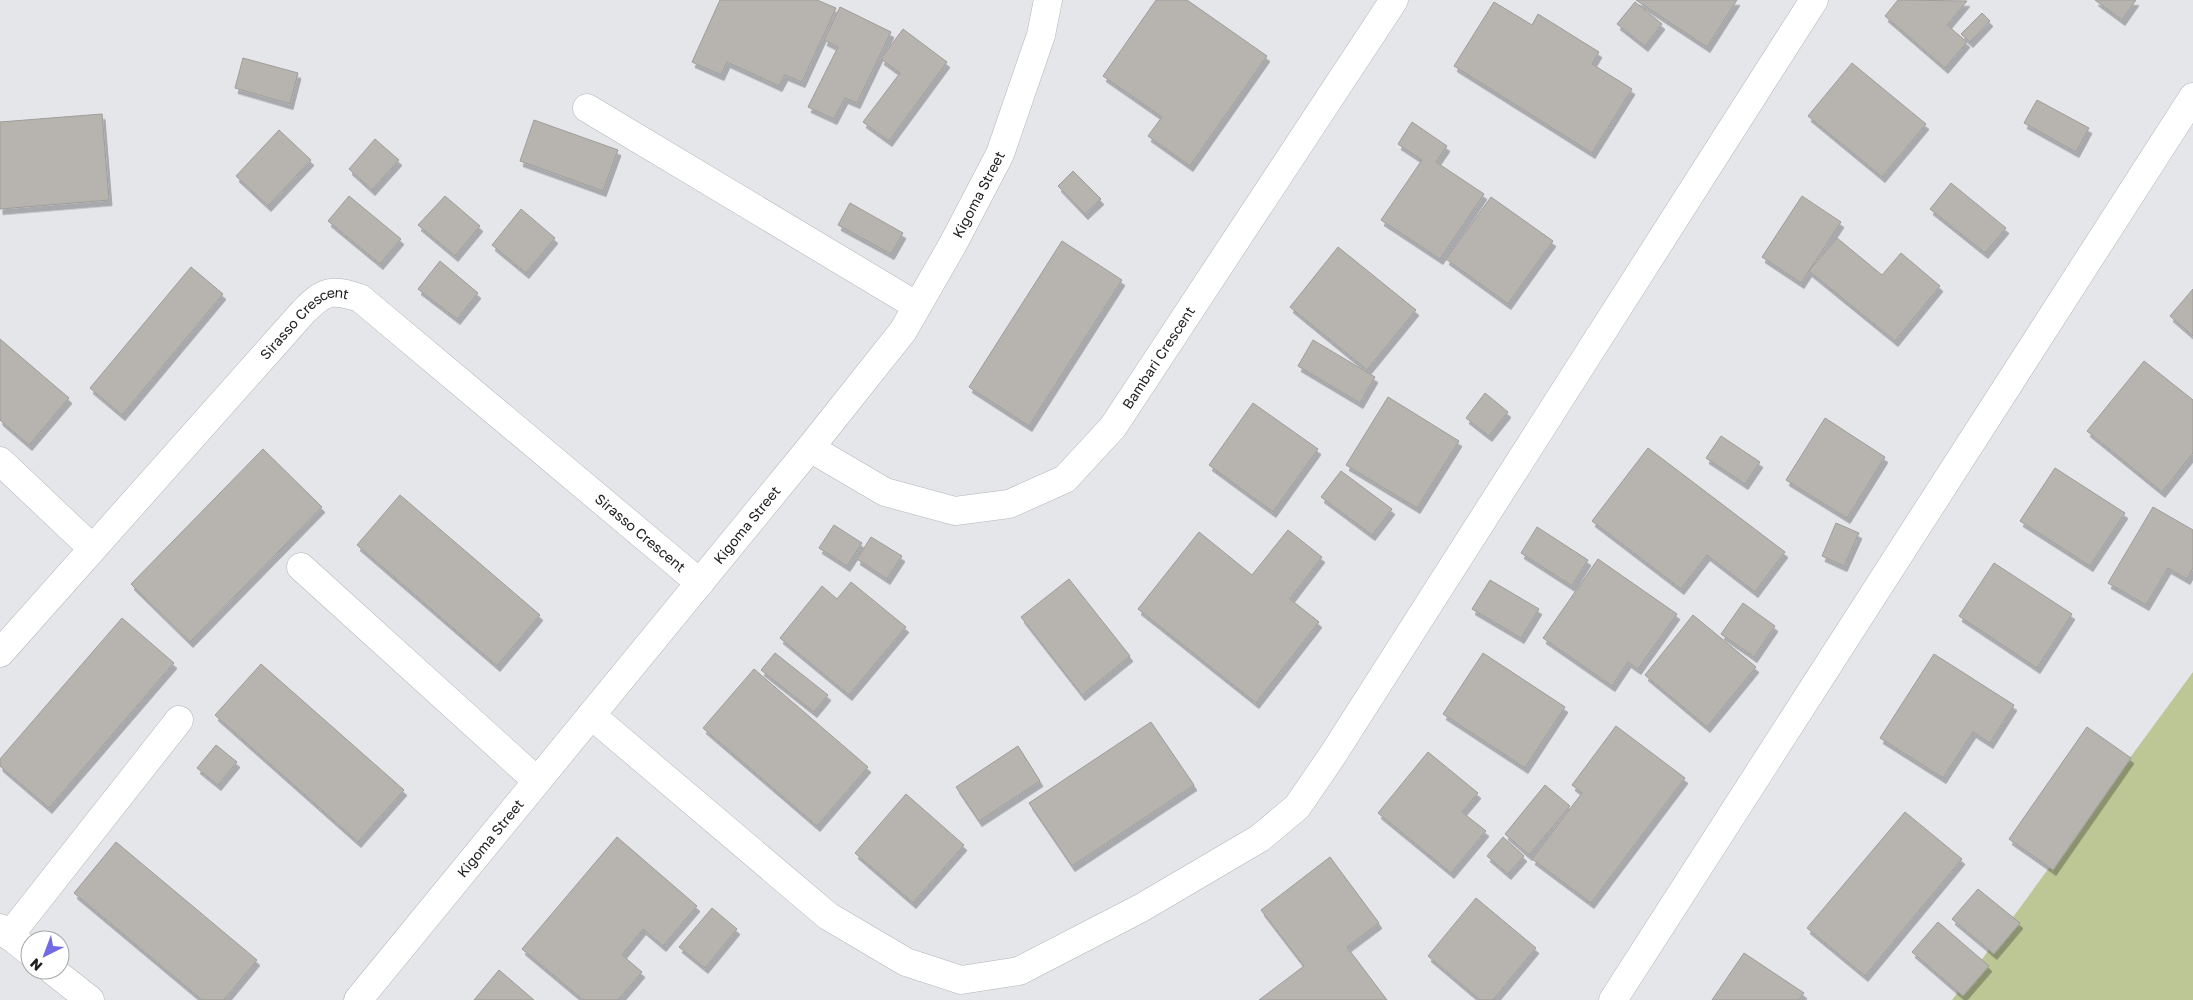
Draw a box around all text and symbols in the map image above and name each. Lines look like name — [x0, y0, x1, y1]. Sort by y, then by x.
street label: Kigoma Street — [949, 148, 1008, 241]
street label: Sirasso Crescent — [256, 283, 351, 363]
street label: Bambari Crescent — [1118, 303, 1198, 412]
street label: Kigoma Street — [710, 482, 784, 567]
street label: Sirasso Crescent — [592, 490, 689, 575]
street label: Kigoma Street — [453, 796, 527, 880]
north arrow — [20, 930, 70, 980]
text: N — [26, 955, 46, 975]

